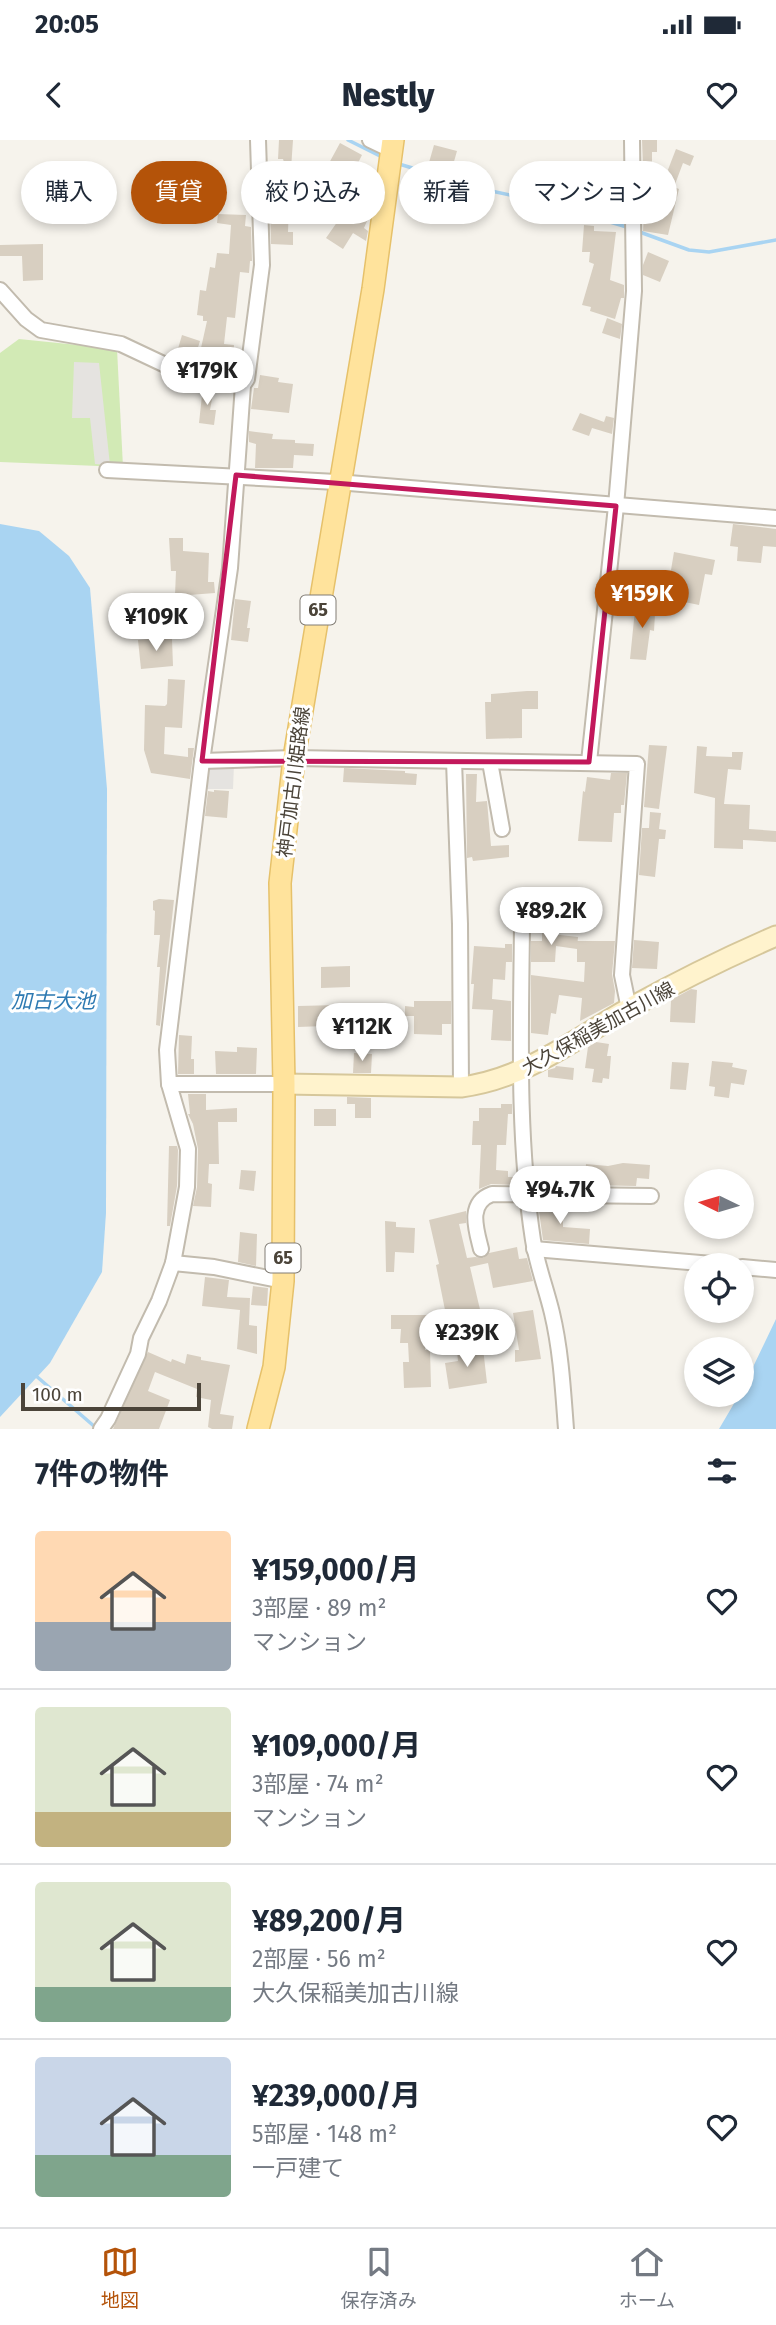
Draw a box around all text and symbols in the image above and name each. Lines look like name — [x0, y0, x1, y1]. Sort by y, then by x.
text: 20:05 — [35, 9, 99, 40]
icon: back — [35, 76, 73, 114]
text: Nestly — [342, 76, 434, 114]
icon: heart — [703, 76, 741, 114]
chip: 購入 — [21, 161, 117, 224]
chip: 賃貸 — [131, 161, 227, 224]
chip: 絞り込み — [241, 161, 385, 224]
chip: 新着 — [399, 161, 495, 224]
chip: マンション — [509, 161, 677, 224]
pin: ¥179K — [158, 348, 256, 407]
text: ¥179K — [177, 356, 237, 384]
pin: ¥159K — [593, 570, 691, 630]
text: ¥159K — [611, 579, 673, 607]
pin: ¥109K — [107, 594, 205, 653]
road number: 65 — [300, 596, 336, 624]
text: ¥109K — [124, 602, 188, 630]
street label: 神戸加古川姫路線 — [273, 705, 314, 859]
pin: ¥89.2K — [494, 888, 608, 947]
text: ¥89.2K — [516, 896, 586, 924]
street label: 大久保稲美加古川線 — [518, 977, 679, 1080]
water label: 加古大池 — [11, 988, 97, 1014]
pin: ¥112K — [313, 1004, 411, 1063]
text: ¥112K — [332, 1012, 392, 1040]
pin: ¥94.7K — [503, 1166, 617, 1226]
north arrow — [684, 1169, 754, 1239]
map controls — [684, 1169, 754, 1407]
text: ¥94.7K — [525, 1175, 595, 1203]
road number: 65 — [266, 1244, 300, 1273]
button: locate — [684, 1253, 754, 1323]
pin: ¥239K — [418, 1310, 516, 1369]
text: ¥239K — [435, 1318, 499, 1346]
button: layers — [684, 1337, 754, 1407]
scale bar — [21, 1380, 201, 1412]
text: 100 m — [32, 1383, 83, 1406]
icon: filters — [703, 1452, 741, 1490]
text: 7件の物件 — [35, 1456, 169, 1492]
text: ¥159,000/月 — [252, 1552, 420, 1588]
icon: home — [91, 1559, 175, 1643]
icon: heart — [703, 1582, 741, 1620]
text: 3部屋 · 89 m² — [252, 1594, 386, 1622]
text: マンション — [252, 1628, 367, 1656]
text: ¥109,000/月 — [252, 1728, 421, 1764]
icon: home — [91, 1735, 175, 1819]
icon: heart — [703, 1758, 741, 1796]
text: 3部屋 · 74 m² — [252, 1770, 384, 1798]
text: マンション — [252, 1804, 367, 1832]
text: ¥89,200/月 — [252, 1903, 406, 1939]
icon: home — [91, 1910, 175, 1994]
icon: heart — [703, 1933, 741, 1971]
text: 2部屋 · 56 m² — [252, 1945, 386, 1973]
text: 大久保稲美加古川線 — [252, 1979, 459, 2007]
text: ¥239,000/月 — [252, 2078, 421, 2114]
icon: home — [91, 2085, 175, 2169]
icon: heart — [703, 2108, 741, 2146]
text: 5部屋 · 148 m² — [252, 2120, 397, 2148]
text: 一戸建て — [252, 2154, 344, 2182]
tab: 地図 — [101, 2243, 139, 2312]
tab: 保存済み — [341, 2243, 417, 2312]
tab: ホーム — [619, 2243, 675, 2312]

